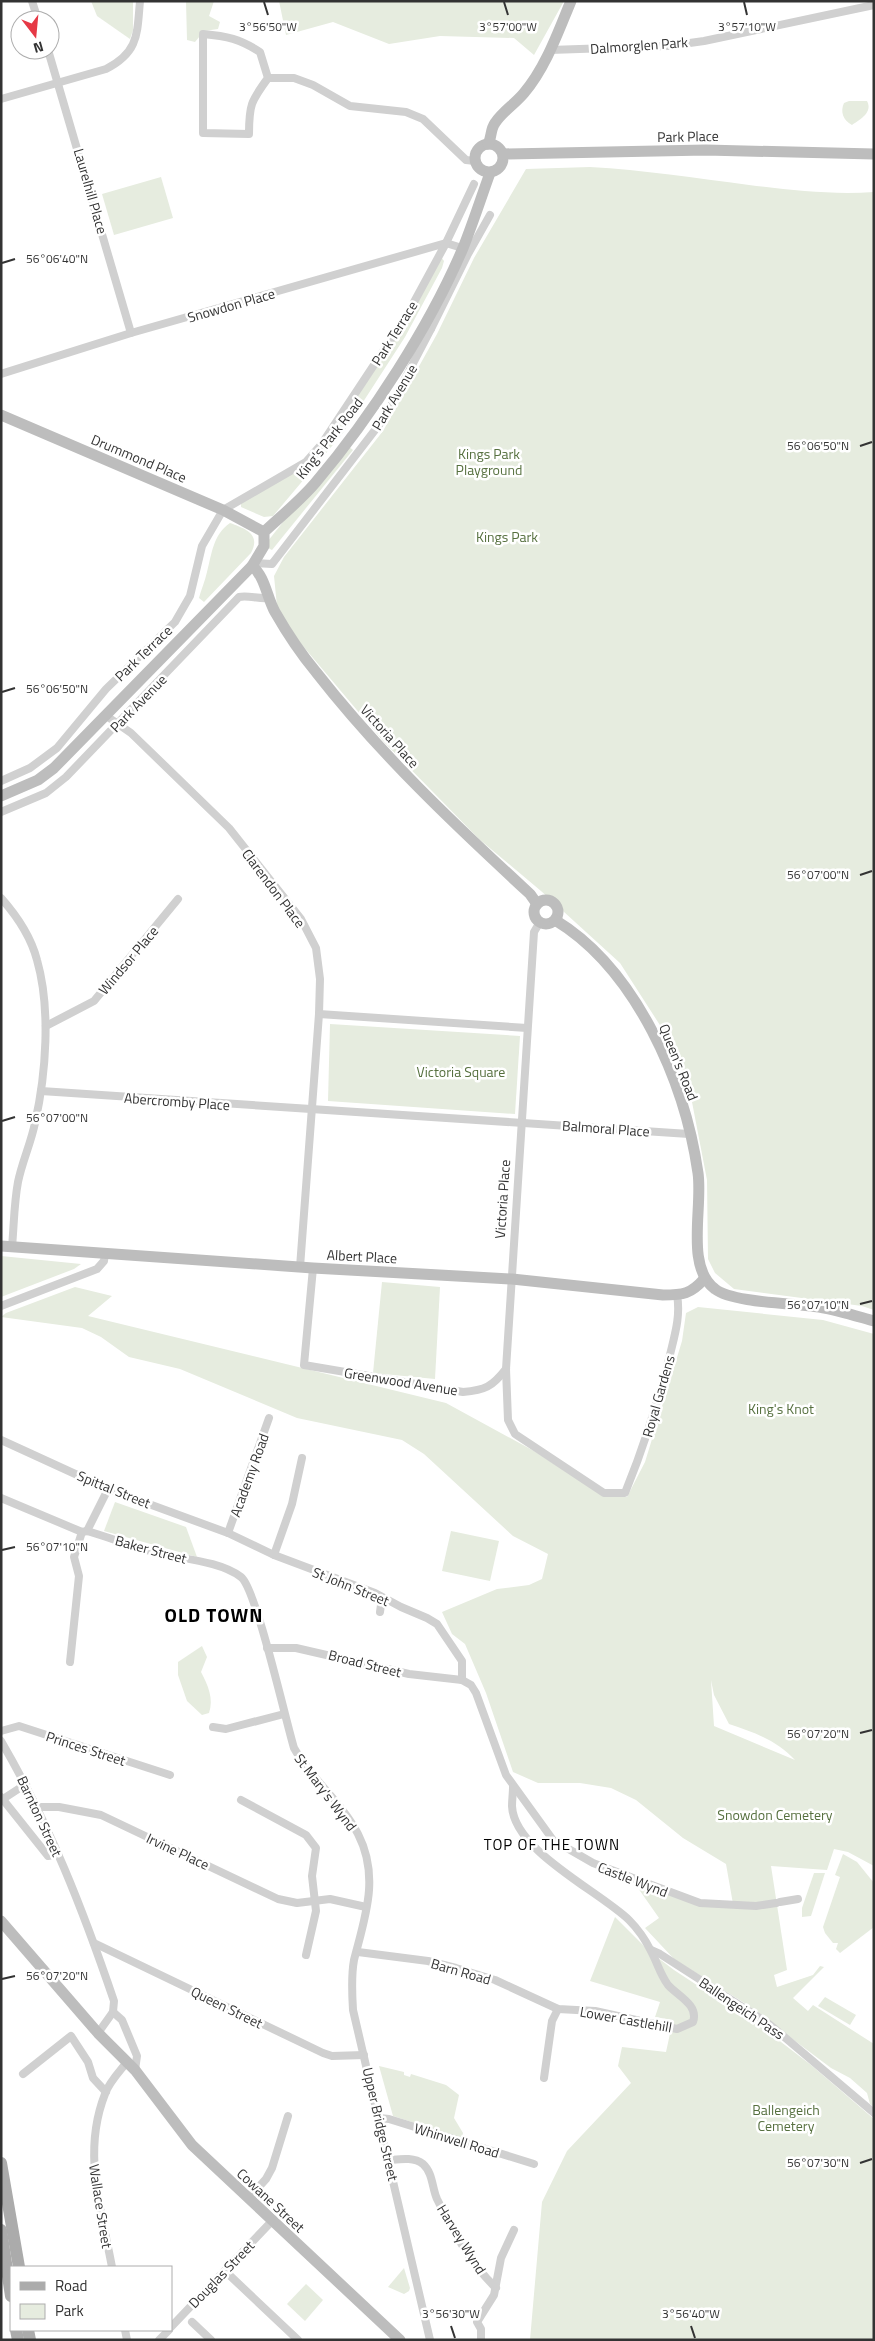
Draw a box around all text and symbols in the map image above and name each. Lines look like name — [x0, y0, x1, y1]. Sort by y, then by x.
north arrow — [10, 10, 60, 60]
text: 3°56'50"W — [239, 17, 297, 36]
text: 3°57'00"W — [479, 17, 537, 36]
text: 3°57'10"W — [718, 17, 776, 36]
street label: Dalmorglen Park — [589, 31, 689, 59]
text: N — [31, 37, 46, 59]
street label: Park Place — [657, 125, 719, 147]
street label: Laurelhill Place — [69, 146, 113, 236]
text: 56°06'40"N — [26, 249, 88, 268]
street label: Snowdon Place — [185, 282, 277, 328]
street label: Park Terrace — [366, 297, 422, 369]
street label: Park Avenue — [366, 360, 422, 434]
street label: King's Park Road — [290, 393, 368, 483]
street label: Drummond Place — [88, 428, 190, 488]
text: 56°06'50"N — [787, 436, 849, 455]
park label: Kings Park Playground — [456, 443, 522, 480]
park label: Kings Park — [476, 526, 538, 547]
street label: Park Terrace — [110, 620, 176, 686]
street label: Park Avenue — [105, 669, 171, 737]
text: 56°06'50"N — [26, 679, 88, 698]
street label: Victoria Place — [356, 700, 424, 772]
street label: Clarendon Place — [237, 844, 311, 932]
text: 56°07'00"N — [787, 865, 849, 884]
street label: Windsor Place — [93, 921, 163, 999]
street label: Queen's Road — [654, 1021, 704, 1103]
park label: Victoria Square — [417, 1061, 505, 1082]
street label: Abercromby Place — [123, 1087, 231, 1115]
text: 56°07'00"N — [26, 1108, 88, 1127]
street label: Balmoral Place — [561, 1114, 651, 1142]
street label: Victoria Place — [489, 1159, 515, 1239]
street label: Albert Place — [326, 1244, 398, 1268]
text: 56°07'10"N — [787, 1295, 849, 1314]
street label: Royal Gardens — [636, 1352, 680, 1440]
street label: Greenwood Avenue — [343, 1362, 459, 1400]
park label: King's Knot — [748, 1398, 814, 1419]
street label: Academy Road — [224, 1430, 274, 1520]
street label: Spittal Street — [74, 1465, 154, 1513]
street label: Baker Street — [113, 1529, 189, 1569]
text: 56°07'10"N — [26, 1537, 88, 1556]
street label: St John Street — [309, 1561, 393, 1611]
district label: OLD TOWN — [165, 1600, 263, 1629]
street label: Broad Street — [326, 1644, 404, 1682]
text: 56°07'20"N — [787, 1724, 849, 1743]
street label: Princes Street — [44, 1725, 129, 1771]
street label: St Mary's Wynd — [290, 1749, 362, 1835]
street label: Barnton Street — [12, 1772, 68, 1860]
park label: Snowdon Cemetery — [717, 1804, 833, 1825]
street label: Irvine Place — [143, 1827, 213, 1875]
district label: TOP OF THE TOWN — [484, 1833, 620, 1856]
street label: Castle Wynd — [595, 1856, 671, 1902]
street label: Barn Road — [429, 1952, 493, 1990]
text: 56°07'20"N — [26, 1966, 88, 1985]
street label: Ballengeich Pass — [695, 1972, 789, 2044]
street label: Queen Street — [188, 1981, 267, 2033]
street label: Lower Castlehill — [578, 2001, 674, 2037]
street label: Upper Bridge Street — [358, 2065, 404, 2183]
park label: Ballengeich Cemetery — [752, 2099, 820, 2136]
street label: Whinwell Road — [412, 2117, 502, 2163]
text: 56°07'30"N — [787, 2153, 849, 2172]
street label: Wallace Street — [84, 2162, 118, 2250]
street label: Cowane Street — [232, 2163, 310, 2237]
street label: Harvey Wynd — [432, 2200, 492, 2278]
street label: Douglas Street — [183, 2235, 259, 2313]
legend — [10, 2266, 172, 2331]
text: Road — [55, 2274, 87, 2297]
text: Park — [55, 2299, 84, 2322]
text: 3°56'30"W — [422, 2304, 480, 2323]
text: 3°56'40"W — [662, 2304, 720, 2323]

